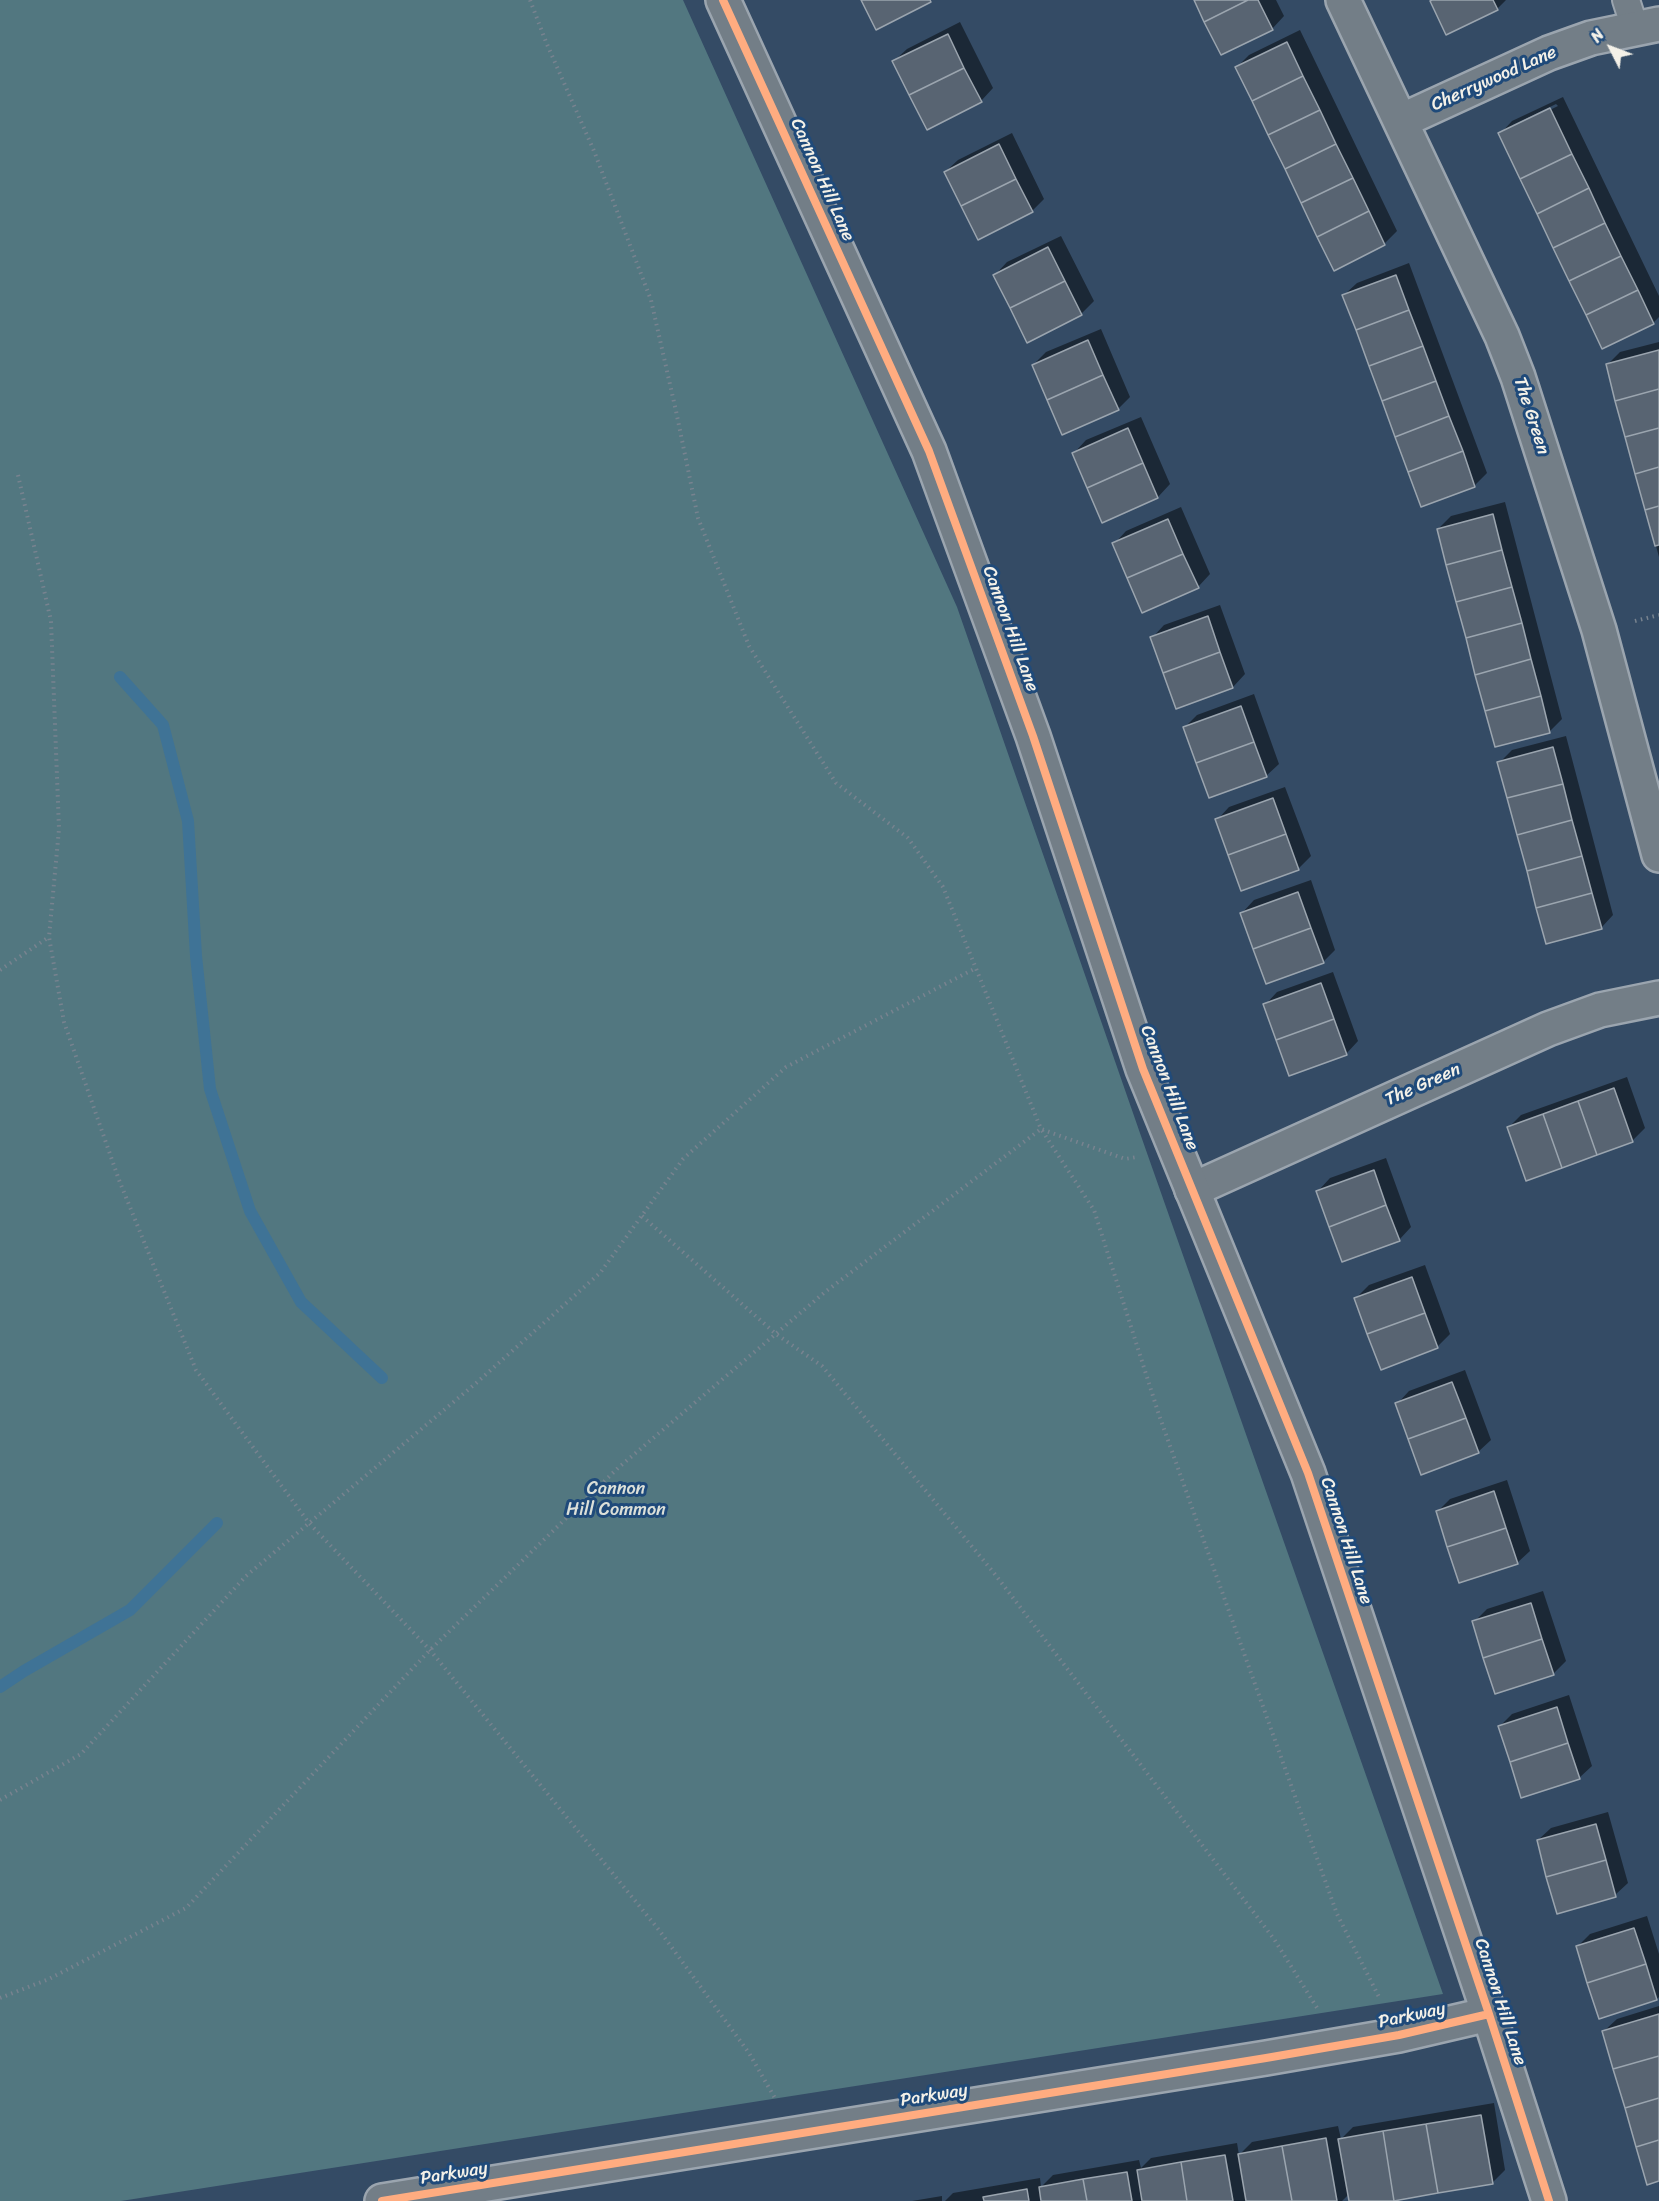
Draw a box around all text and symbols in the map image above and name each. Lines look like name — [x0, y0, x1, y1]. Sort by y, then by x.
north arrow — [1581, 18, 1641, 78]
text: N — [1583, 22, 1612, 49]
street label: Cherrywood Lane — [1428, 42, 1560, 116]
street label: Cannon Hill Lane — [785, 115, 859, 245]
street label: The Green — [1508, 375, 1554, 457]
street label: Cannon Hill Lane — [977, 563, 1043, 695]
street label: Cannon Hill Lane — [1135, 1022, 1203, 1154]
street label: The Green — [1382, 1059, 1464, 1111]
street label: Cannon Hill Lane — [1315, 1475, 1377, 1607]
park label: Cannon Hill Common — [566, 1478, 666, 1520]
street label: Cannon Hill Lane — [1469, 1936, 1531, 2068]
street label: Parkway — [1377, 1998, 1447, 2034]
street label: Parkway — [899, 2080, 969, 2112]
street label: Parkway — [419, 2158, 489, 2190]

